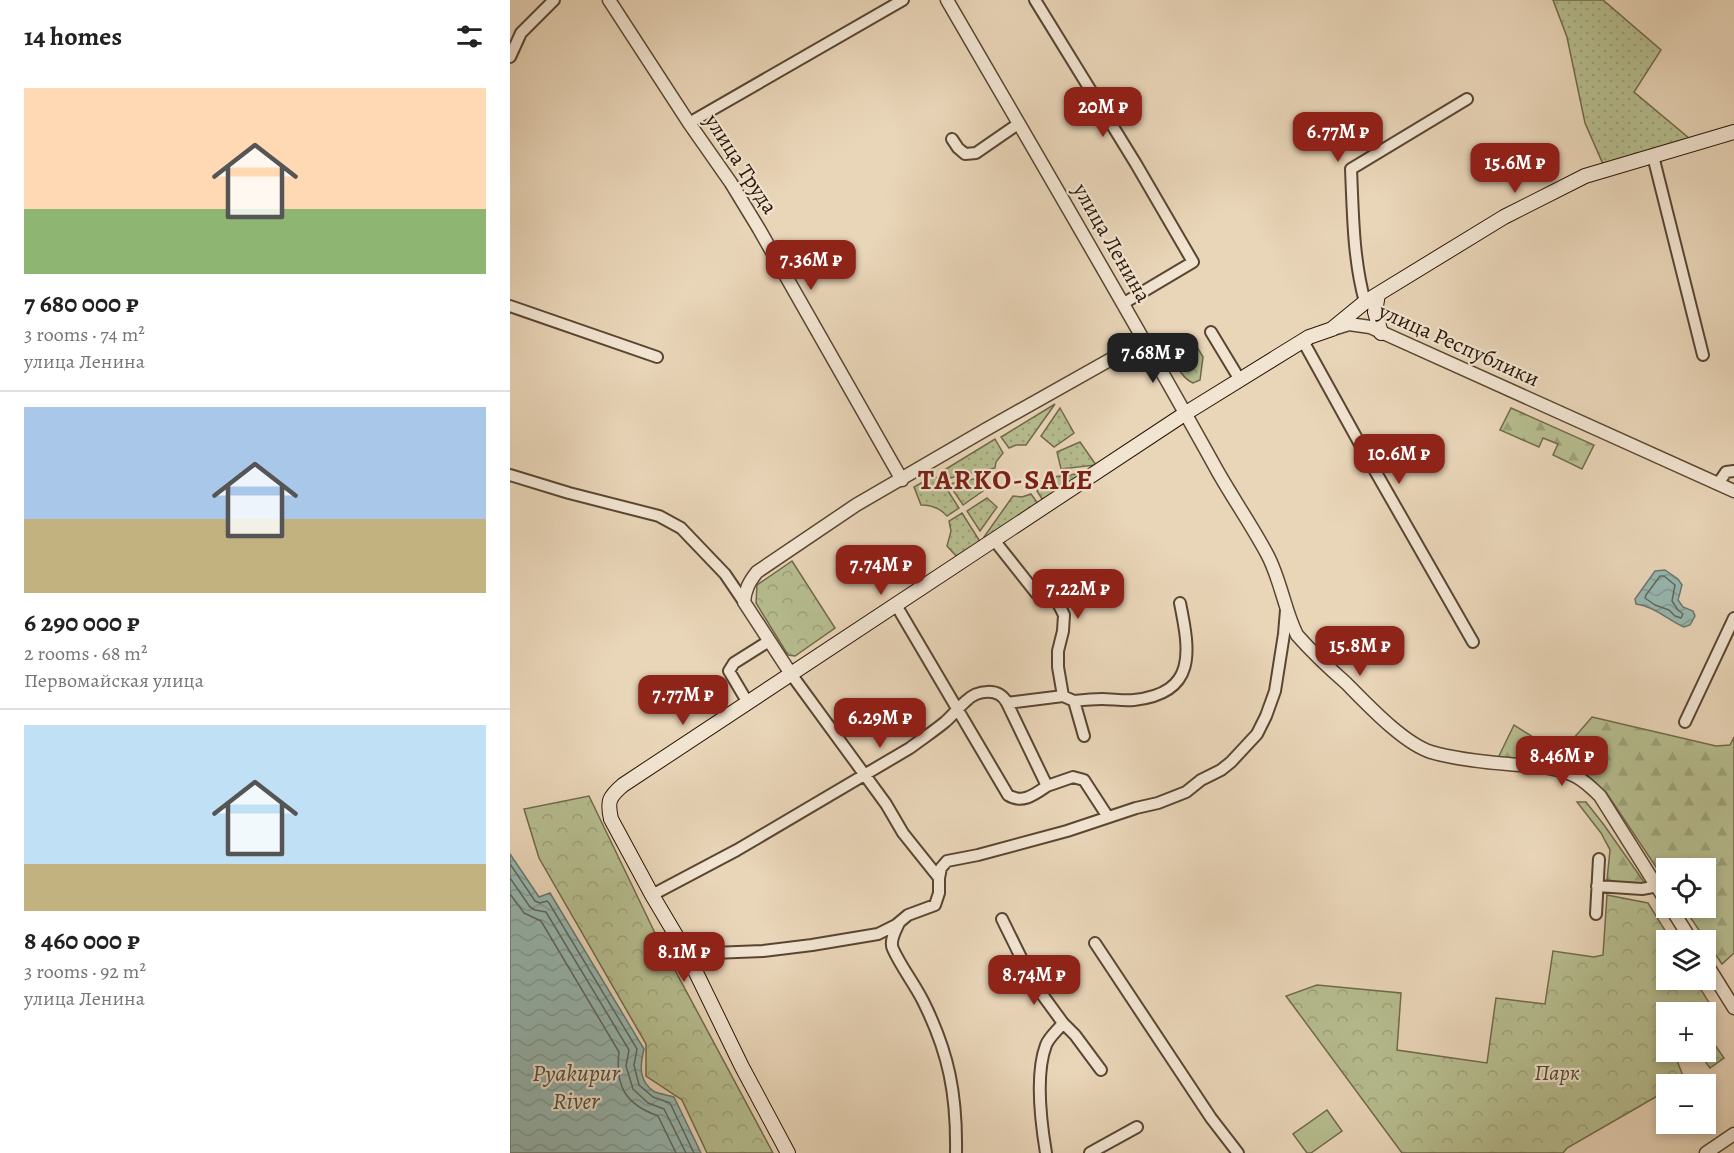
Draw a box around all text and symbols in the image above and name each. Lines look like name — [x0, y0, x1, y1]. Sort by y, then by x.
text: 14 homes — [24, 19, 122, 54]
icon: filters — [453, 20, 486, 53]
pin: 20M ₽ — [1061, 87, 1145, 138]
text: 20M ₽ — [1078, 93, 1128, 120]
street label: улица Труда — [697, 107, 785, 221]
pin: 6.77M ₽ — [1283, 112, 1393, 163]
text: 6.77M ₽ — [1307, 118, 1369, 145]
icon: home — [201, 127, 309, 235]
pin: 15.6M ₽ — [1460, 143, 1570, 194]
text: 15.6M ₽ — [1485, 149, 1546, 176]
street label: улица Ленина — [1065, 177, 1159, 309]
pin: 7.36M ₽ — [756, 240, 866, 291]
text: 7.36M ₽ — [780, 246, 842, 273]
text: 7 680 000 ₽ — [24, 286, 139, 321]
street label: улица Республики — [1373, 296, 1544, 394]
text: 3 rooms · 74 m² — [24, 321, 145, 348]
pin: 7.68M ₽ — [1098, 333, 1208, 384]
text: 7.68M ₽ — [1121, 339, 1185, 366]
text: улица Ленина — [24, 348, 145, 375]
pin: 10.6M ₽ — [1344, 434, 1454, 485]
text: 10.6M ₽ — [1368, 440, 1430, 467]
icon: home — [201, 446, 309, 554]
district label: TARKO-SALE — [918, 461, 1094, 499]
pin: 7.74M ₽ — [826, 545, 936, 596]
text: 7.74M ₽ — [850, 551, 912, 578]
pin: 7.22M ₽ — [1023, 569, 1133, 620]
text: 7.22M ₽ — [1046, 575, 1110, 602]
text: 6 290 000 ₽ — [24, 605, 140, 640]
pin: 15.8M ₽ — [1305, 626, 1415, 677]
text: 15.8M ₽ — [1329, 632, 1391, 659]
text: 2 rooms · 68 m² — [24, 640, 148, 667]
text: Первомайская улица — [24, 667, 204, 694]
pin: 7.77M ₽ — [628, 675, 738, 726]
text: 7.77M ₽ — [652, 681, 714, 708]
pin: 6.29M ₽ — [825, 698, 935, 749]
text: 6.29M ₽ — [848, 704, 912, 731]
pin: 8.46M ₽ — [1507, 736, 1617, 787]
text: 8.46M ₽ — [1530, 742, 1594, 769]
icon: home — [201, 764, 309, 872]
map controls — [1656, 858, 1716, 1134]
button: locate — [1656, 858, 1716, 918]
text: 8 460 000 ₽ — [24, 923, 140, 958]
button: layers — [1656, 930, 1716, 990]
pin: 8.1M ₽ — [635, 932, 733, 983]
text: 8.1M ₽ — [658, 938, 710, 965]
pin: 8.74M ₽ — [979, 955, 1089, 1006]
text: 3 rooms · 92 m² — [24, 958, 146, 985]
text: 8.74M ₽ — [1002, 961, 1066, 988]
text: улица Ленина — [24, 985, 145, 1012]
button: + — [1656, 1002, 1716, 1062]
water label: Pyakupur River — [532, 1057, 621, 1117]
park label: Парк — [1534, 1058, 1580, 1088]
button: − — [1656, 1074, 1716, 1134]

